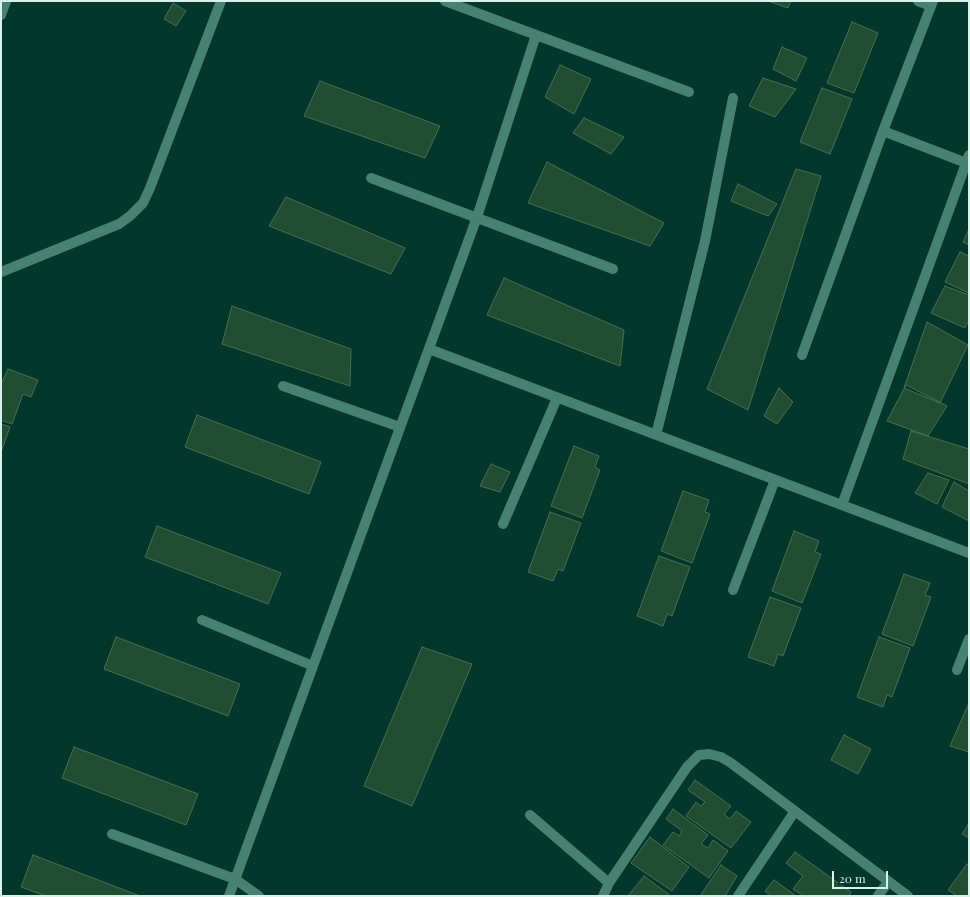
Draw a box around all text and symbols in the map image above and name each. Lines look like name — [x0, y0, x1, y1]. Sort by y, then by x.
scale bar — [834, 863, 890, 889]
text: 20 m — [839, 870, 866, 886]

